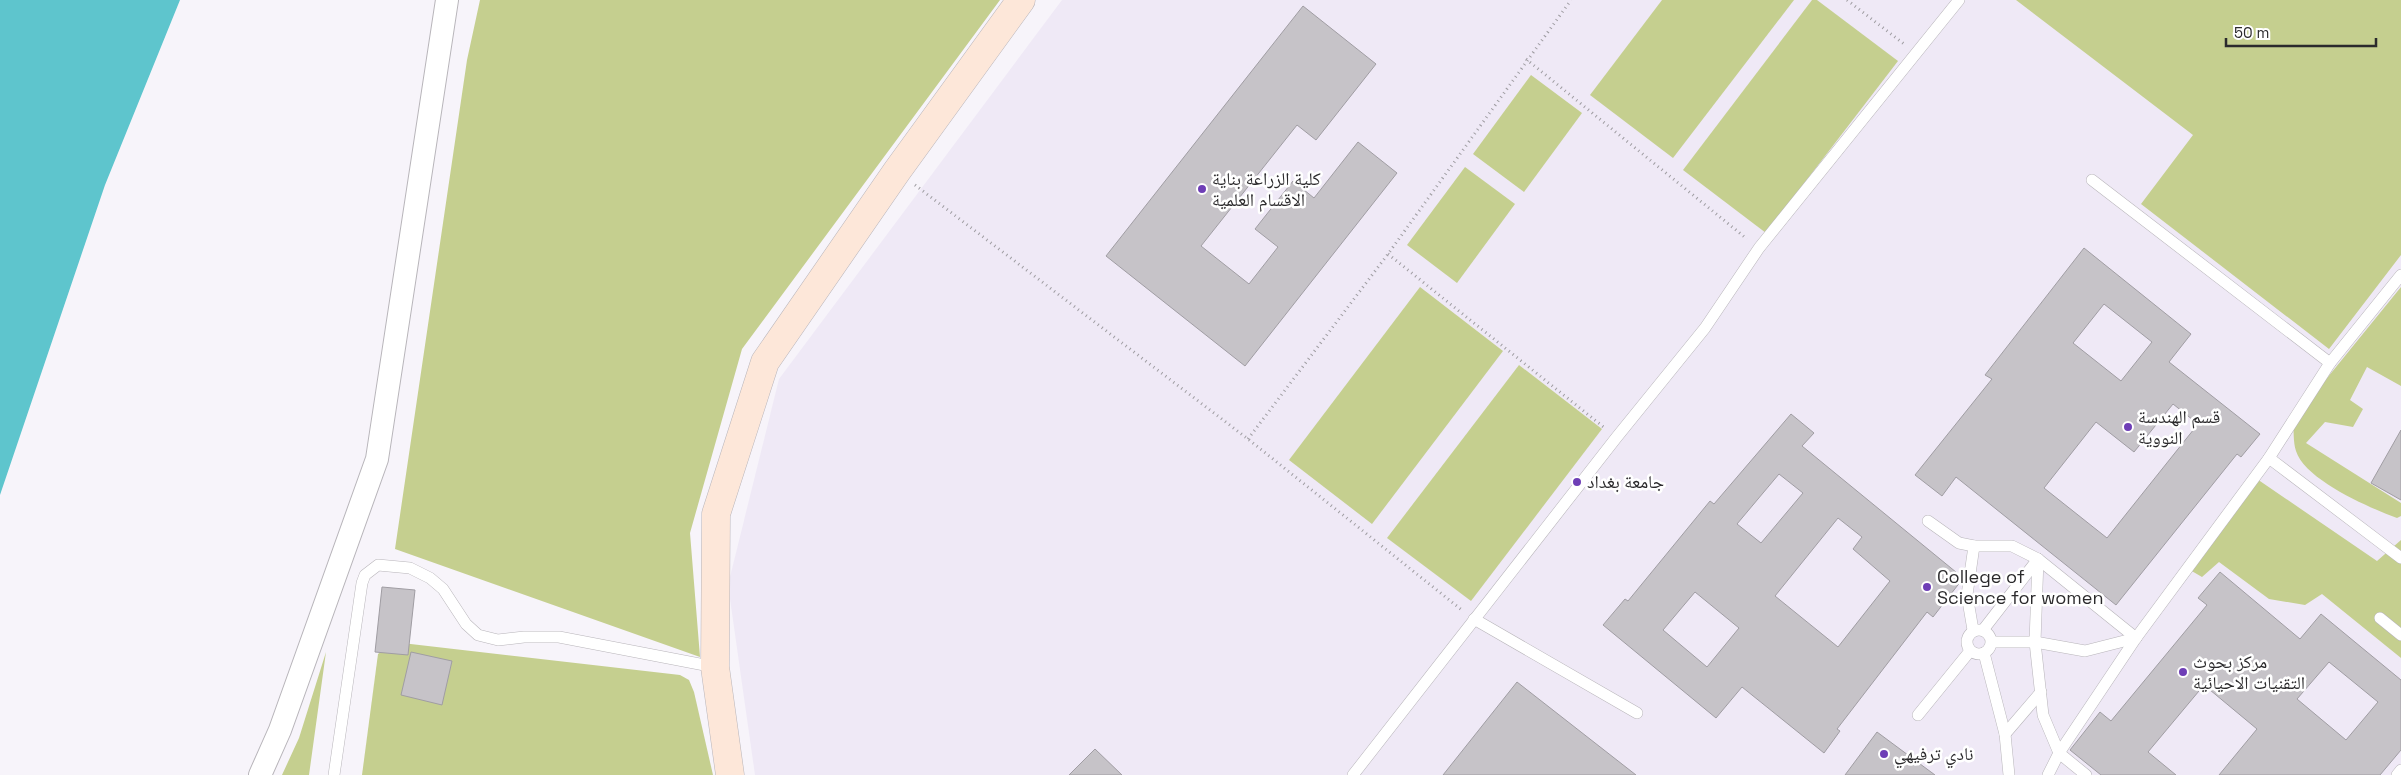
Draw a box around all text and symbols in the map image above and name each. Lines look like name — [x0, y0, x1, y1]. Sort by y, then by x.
scale bar — [2226, 15, 2376, 47]
text: 50 m — [2234, 23, 2269, 42]
place label: كلية الزراعة بناية الاقسام العلمية — [1212, 167, 1321, 212]
marker: كلية الزراعة بناية الاقسام العلمية — [1196, 183, 1208, 195]
place label: قسم الهندسة النووية — [2138, 405, 2220, 449]
marker: قسم الهندسة النووية — [2122, 421, 2134, 433]
place label: جامعة بغداد — [1587, 470, 1664, 493]
marker: جامعة بغداد — [1571, 476, 1583, 488]
place label: College of Science for women — [1937, 565, 2104, 609]
marker: College of Science for women — [1921, 581, 1933, 593]
place label: مركز بحوث التقنيات الاحيائية — [2193, 650, 2305, 694]
marker: مركز بحوث التقنيات الاحيائية — [2177, 666, 2189, 678]
place label: نادي ترفيهي — [1894, 742, 1973, 769]
marker: نادي ترفيهي — [1878, 748, 1890, 760]

